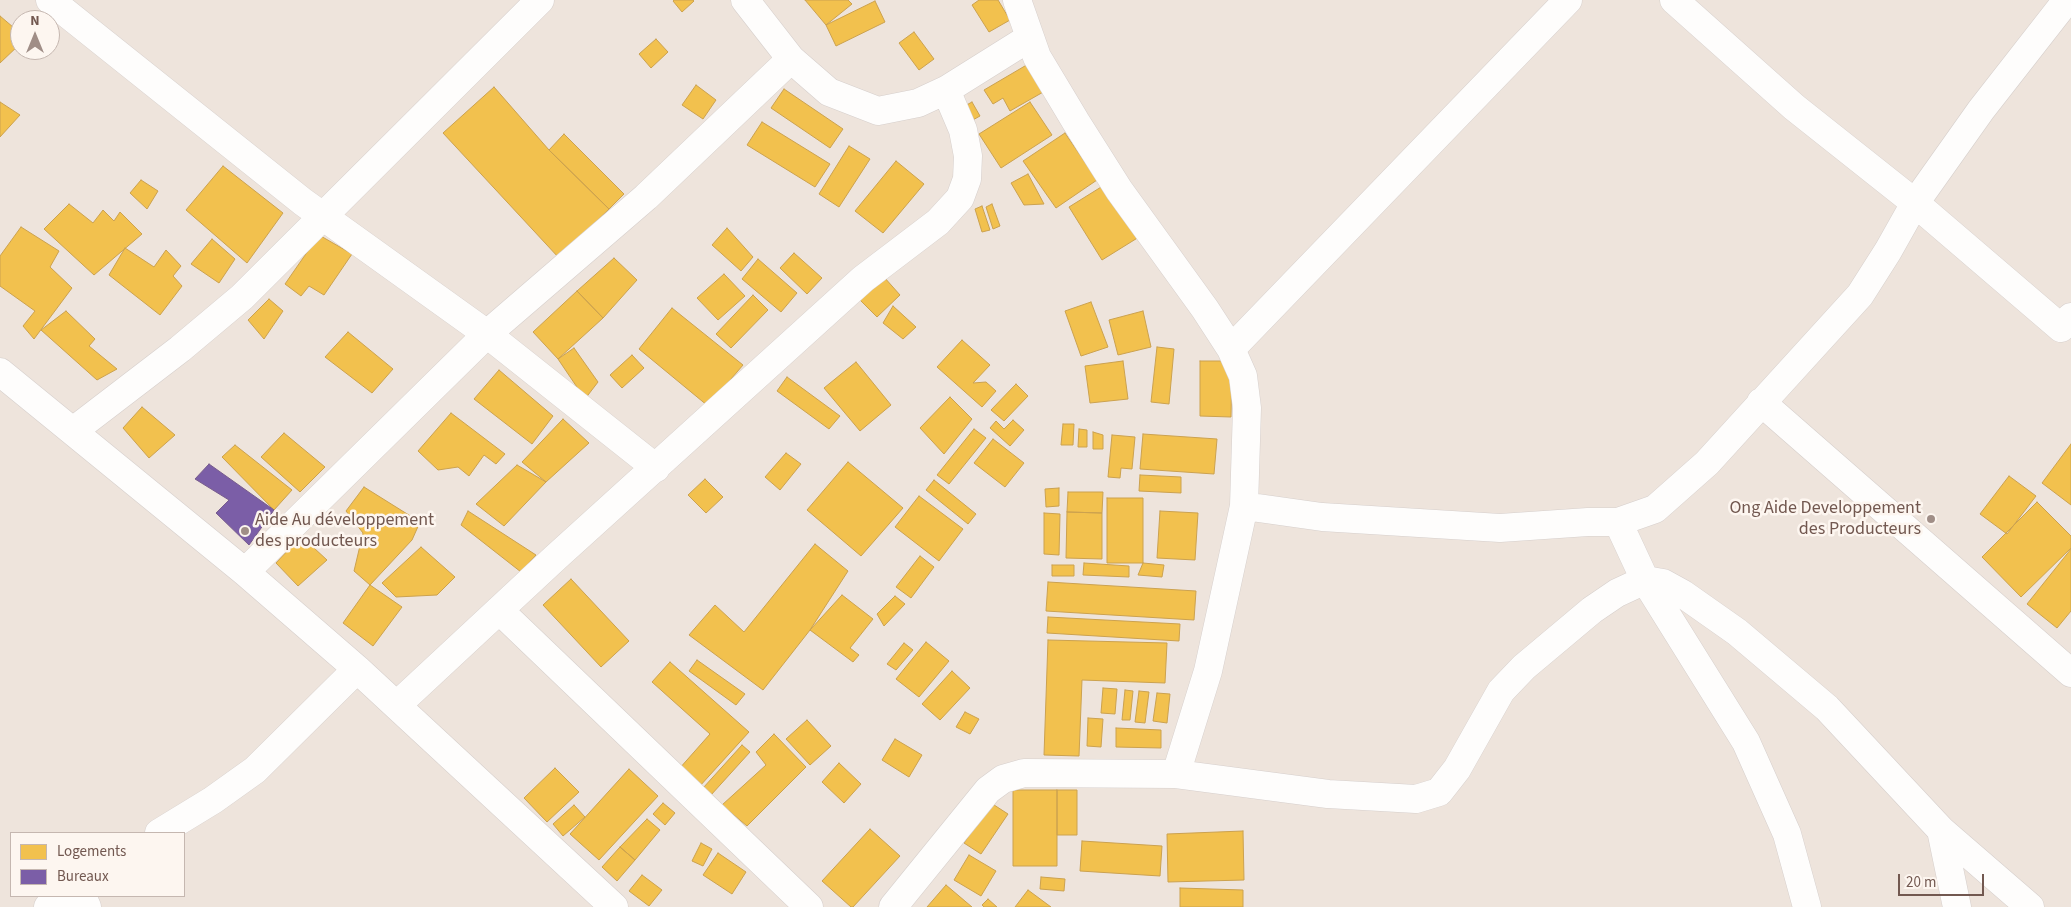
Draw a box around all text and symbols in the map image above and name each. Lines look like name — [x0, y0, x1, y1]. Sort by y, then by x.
north arrow — [10, 10, 60, 60]
text: N — [30, 11, 40, 31]
place label: Ong Aide Developpement des Producteurs — [1729, 498, 1921, 540]
place label: Aide Au développement des producteurs — [255, 510, 434, 552]
marker: Ong Aide Developpement des Producteurs — [1925, 513, 1937, 525]
marker: Aide Au développement des producteurs — [239, 525, 251, 537]
legend — [10, 832, 185, 897]
text: Logements — [57, 841, 126, 862]
scale bar — [1901, 864, 1987, 896]
text: Bureaux — [57, 866, 109, 887]
text: 20 m — [1906, 872, 1936, 893]

